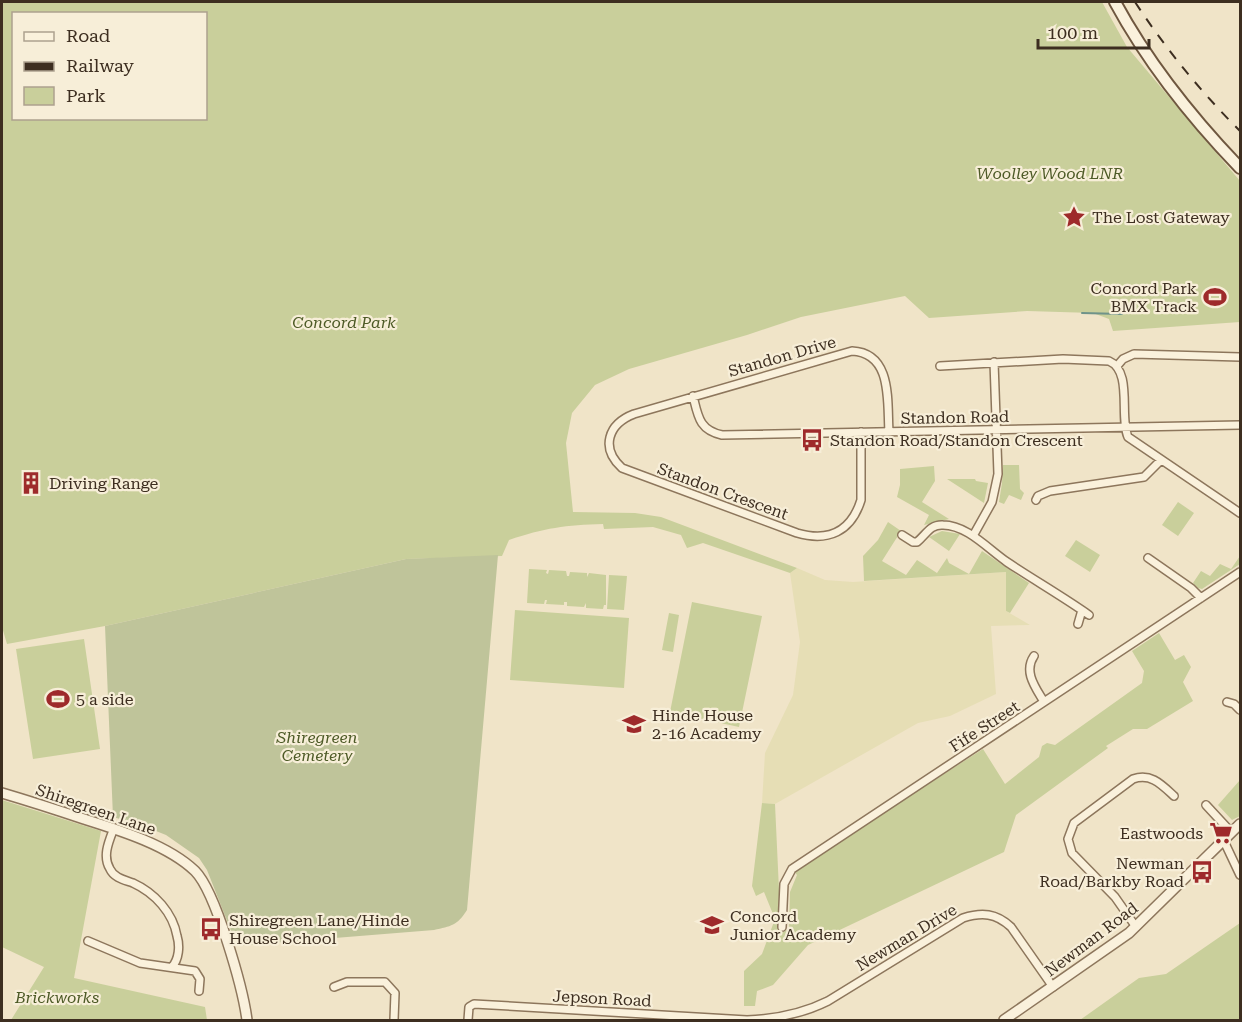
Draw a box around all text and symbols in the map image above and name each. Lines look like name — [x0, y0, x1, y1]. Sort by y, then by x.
legend — [12, 12, 207, 120]
scale bar — [1038, 12, 1149, 50]
text: 100 m — [1047, 22, 1098, 43]
text: Road — [66, 25, 111, 46]
text: Railway — [66, 55, 134, 76]
text: Park — [66, 85, 106, 106]
park label: Woolley Wood LNR — [977, 164, 1123, 183]
place icon: The Lost Gateway — [1061, 204, 1087, 230]
place label: The Lost Gateway — [1092, 208, 1230, 227]
place label: Concord Park BMX Track — [1091, 279, 1197, 316]
sports icon: Concord Park BMX Track — [1202, 284, 1228, 310]
park label: Concord Park — [292, 313, 396, 332]
street label: Standon Drive — [726, 332, 838, 381]
street label: Standon Road — [901, 407, 1009, 428]
bus stop icon: Standon Road/Standon Crescent — [799, 427, 825, 453]
place label: Standon Road/Standon Crescent — [830, 431, 1083, 450]
street label: Standon Crescent — [655, 459, 791, 524]
building icon: Driving Range — [18, 470, 44, 496]
place label: Driving Range — [49, 474, 159, 493]
sports icon: 5 a side — [45, 686, 71, 712]
place label: 5 a side — [76, 690, 134, 709]
street label: Fife Street — [946, 697, 1023, 756]
place label: Hinde House 2-16 Academy — [652, 706, 762, 743]
school or university icon: Hinde House 2-16 Academy — [621, 711, 647, 737]
park label: Shiregreen Cemetery — [275, 728, 358, 765]
street label: Shiregreen Lane — [33, 780, 159, 839]
supermarket icon: Eastwoods — [1208, 820, 1234, 846]
place label: Eastwoods — [1120, 824, 1203, 843]
place label: Newman Road/Barkby Road — [1039, 854, 1184, 891]
bus stop icon: Newman Road/Barkby Road — [1189, 859, 1215, 885]
street label: Newman Road — [1041, 898, 1142, 981]
street label: Newman Drive — [853, 900, 960, 975]
place label: Concord Junior Academy — [730, 907, 857, 944]
place label: Shiregreen Lane/Hinde House School — [229, 911, 410, 948]
school or university icon: Concord Junior Academy — [699, 912, 725, 938]
bus stop icon: Shiregreen Lane/Hinde House School — [198, 916, 224, 942]
street label: Jepson Road — [552, 986, 652, 1011]
park label: Brickworks — [14, 988, 99, 1007]

